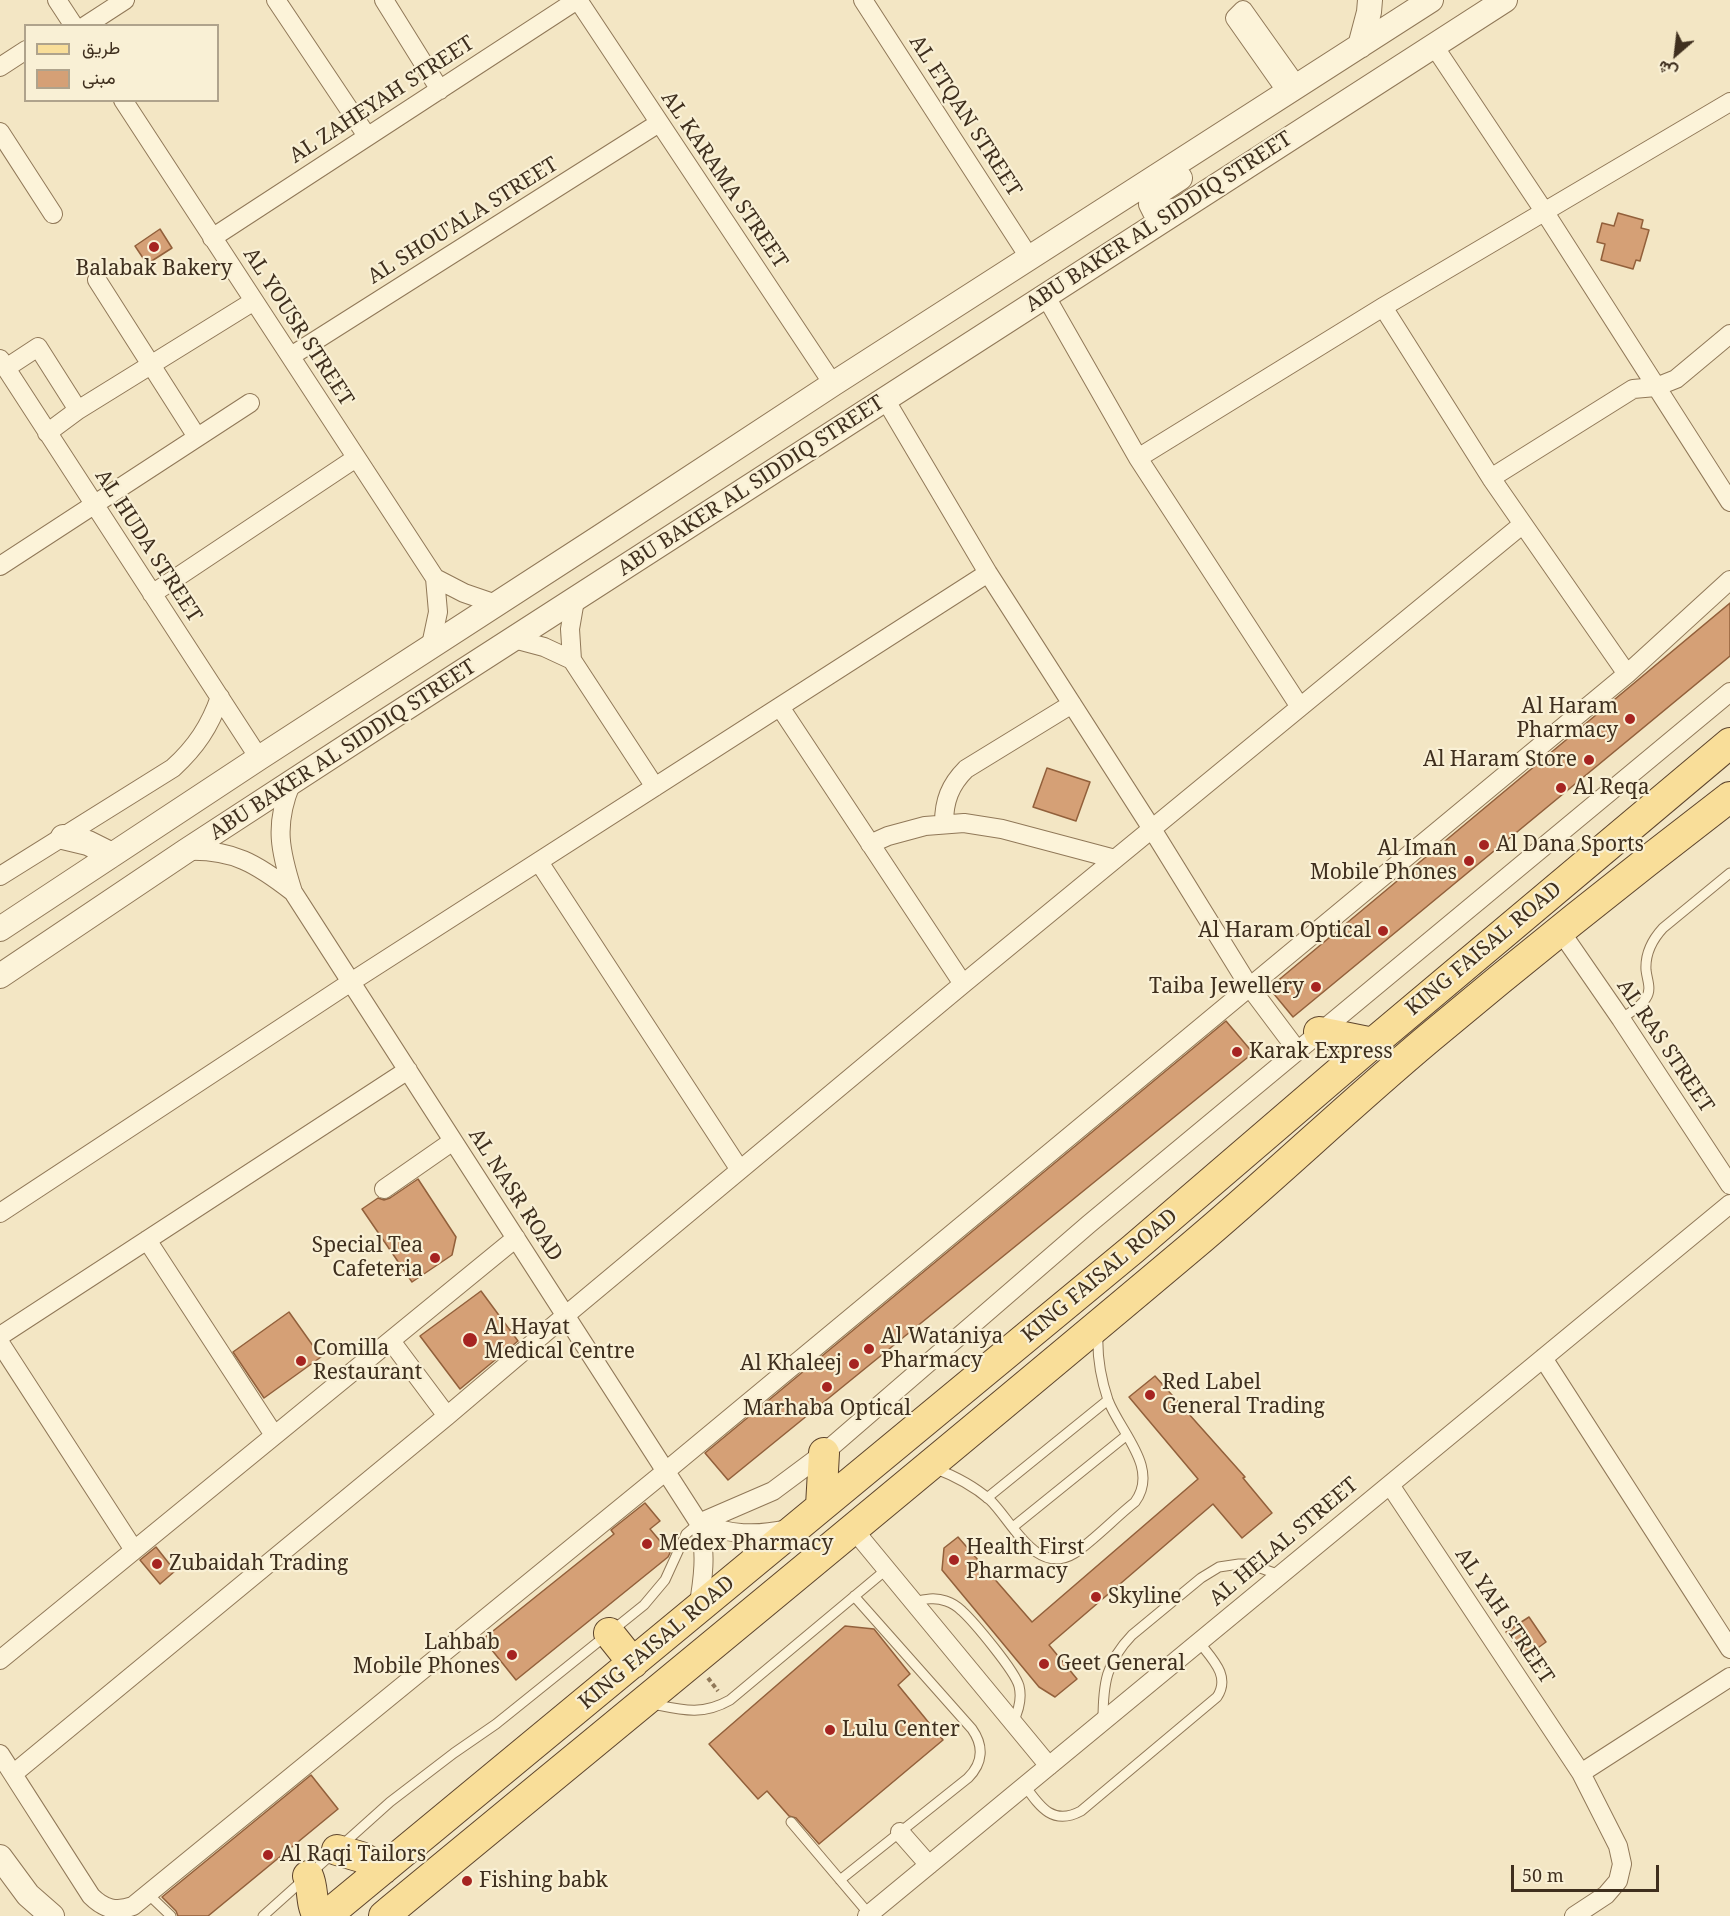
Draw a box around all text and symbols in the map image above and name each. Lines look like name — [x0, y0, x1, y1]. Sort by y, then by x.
legend — [24, 24, 219, 102]
north arrow — [1646, 24, 1706, 84]
street label: AL ZAHEYAH STREET — [285, 31, 479, 169]
street label: AL ETQAN STREET — [904, 31, 1026, 201]
text: طريق — [82, 35, 120, 59]
text: ش — [1654, 56, 1681, 84]
text: مبنى — [82, 65, 116, 89]
street label: AL KARAMA STREET — [655, 87, 793, 273]
street label: ABU BAKER AL SIDDIQ STREET — [1021, 126, 1297, 318]
street label: AL SHOU'ALA STREET — [363, 152, 563, 290]
marker: Balabak Bakery — [147, 240, 161, 254]
street label: AL YOUSR STREET — [237, 243, 359, 411]
place label: Balabak Bakery — [76, 256, 232, 282]
street label: ABU BAKER AL SIDDIQ STREET — [613, 390, 889, 582]
street label: AL HUDA STREET — [89, 465, 207, 627]
street label: ABU BAKER AL SIDDIQ STREET — [205, 654, 481, 846]
place label: Al Haram Pharmacy — [1516, 694, 1618, 744]
marker: Al Haram Pharmacy — [1623, 712, 1637, 726]
place label: Al Haram Store — [1423, 747, 1577, 773]
marker: Al Haram Store — [1582, 753, 1596, 767]
place label: Al Reqa — [1573, 775, 1650, 801]
marker: Al Reqa — [1554, 781, 1568, 795]
place label: Al Dana Sports — [1496, 832, 1644, 858]
place label: Al Iman Mobile Phones — [1310, 836, 1457, 886]
marker: Al Dana Sports — [1477, 838, 1491, 852]
marker: Al Iman Mobile Phones — [1462, 854, 1476, 868]
street label: KING FAISAL ROAD — [1401, 877, 1567, 1021]
place label: Al Haram Optical — [1198, 918, 1371, 944]
marker: Al Haram Optical — [1376, 924, 1390, 938]
place label: Taiba Jewellery — [1149, 974, 1304, 1000]
street label: AL RAS STREET — [1611, 974, 1719, 1118]
marker: Taiba Jewellery — [1309, 980, 1323, 994]
place label: Karak Express — [1249, 1039, 1393, 1065]
marker: Karak Express — [1230, 1045, 1244, 1059]
street label: AL NASR ROAD — [463, 1124, 567, 1266]
street label: KING FAISAL ROAD — [1017, 1204, 1183, 1348]
place label: Special Tea Cafeteria — [312, 1233, 423, 1283]
marker: Special Tea Cafeteria — [428, 1251, 442, 1265]
place label: Al Hayat Medical Centre — [484, 1315, 635, 1365]
place label: Al Wataniya Pharmacy — [881, 1324, 1003, 1374]
marker: Al Hayat Medical Centre — [461, 1331, 479, 1349]
place label: Comilla Restaurant — [313, 1336, 422, 1386]
marker: Al Wataniya Pharmacy — [862, 1342, 876, 1356]
place label: Al Khaleej — [740, 1351, 842, 1377]
marker: Comilla Restaurant — [294, 1354, 308, 1368]
marker: Al Khaleej — [847, 1357, 861, 1371]
place label: Red Label General Trading — [1162, 1370, 1325, 1420]
marker: Marhaba Optical — [820, 1380, 834, 1394]
marker: Red Label General Trading — [1143, 1388, 1157, 1402]
place label: Marhaba Optical — [743, 1396, 911, 1422]
street label: AL HELAL STREET — [1205, 1473, 1363, 1611]
place label: Medex Pharmacy — [659, 1531, 833, 1557]
place label: Health First Pharmacy — [966, 1535, 1084, 1585]
marker: Medex Pharmacy — [640, 1537, 654, 1551]
street label: AL YAH STREET — [1449, 1543, 1559, 1689]
place label: Zubaidah Trading — [169, 1551, 348, 1577]
marker: Health First Pharmacy — [947, 1553, 961, 1567]
marker: Zubaidah Trading — [150, 1557, 164, 1571]
street label: KING FAISAL ROAD — [574, 1571, 740, 1715]
place label: Skyline — [1108, 1584, 1182, 1610]
marker: Skyline — [1089, 1590, 1103, 1604]
place label: Lahbab Mobile Phones — [353, 1630, 500, 1680]
marker: Lahbab Mobile Phones — [505, 1648, 519, 1662]
place label: Geet General — [1056, 1651, 1185, 1677]
marker: Geet General — [1037, 1657, 1051, 1671]
place label: Lulu Center — [842, 1717, 960, 1743]
marker: Lulu Center — [823, 1723, 837, 1737]
place label: Al Raqi Tailors — [280, 1842, 426, 1868]
marker: Al Raqi Tailors — [261, 1848, 275, 1862]
scale bar — [1514, 1853, 1662, 1891]
text: 50 m — [1522, 1863, 1564, 1887]
place label: Fishing babk — [479, 1868, 608, 1894]
marker: Fishing babk — [460, 1874, 474, 1888]

